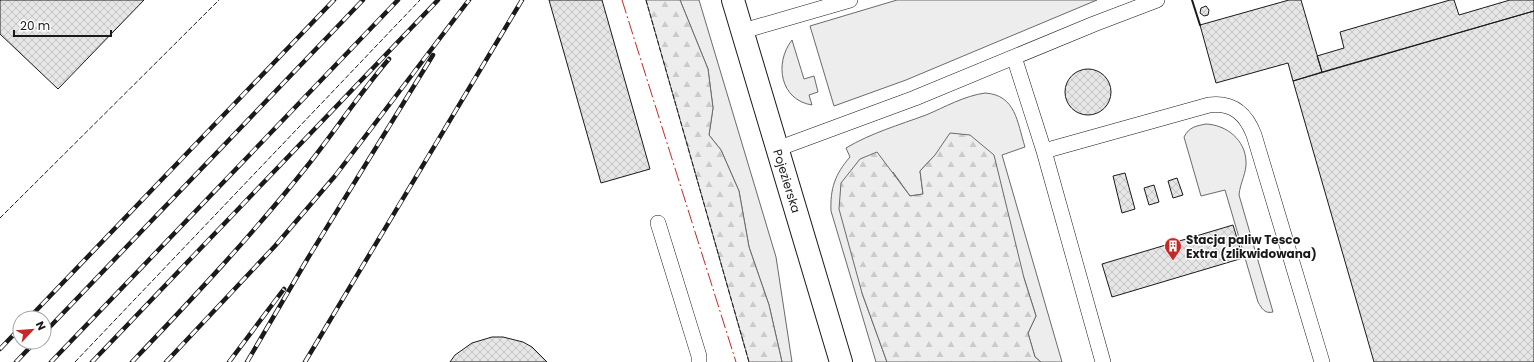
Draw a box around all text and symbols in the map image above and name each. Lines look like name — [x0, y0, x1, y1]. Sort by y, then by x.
scale bar — [14, 12, 111, 38]
text: 20 m — [20, 17, 50, 34]
street label: Pojezierska — [769, 147, 805, 215]
place label: Stacja paliw Tesco Extra (zlikwidowana) — [1186, 231, 1317, 262]
building icon: Stacja paliw Tesco Extra (zlikwidowana) — [1163, 236, 1183, 261]
north arrow — [12, 310, 52, 350]
text: N — [32, 318, 50, 333]

